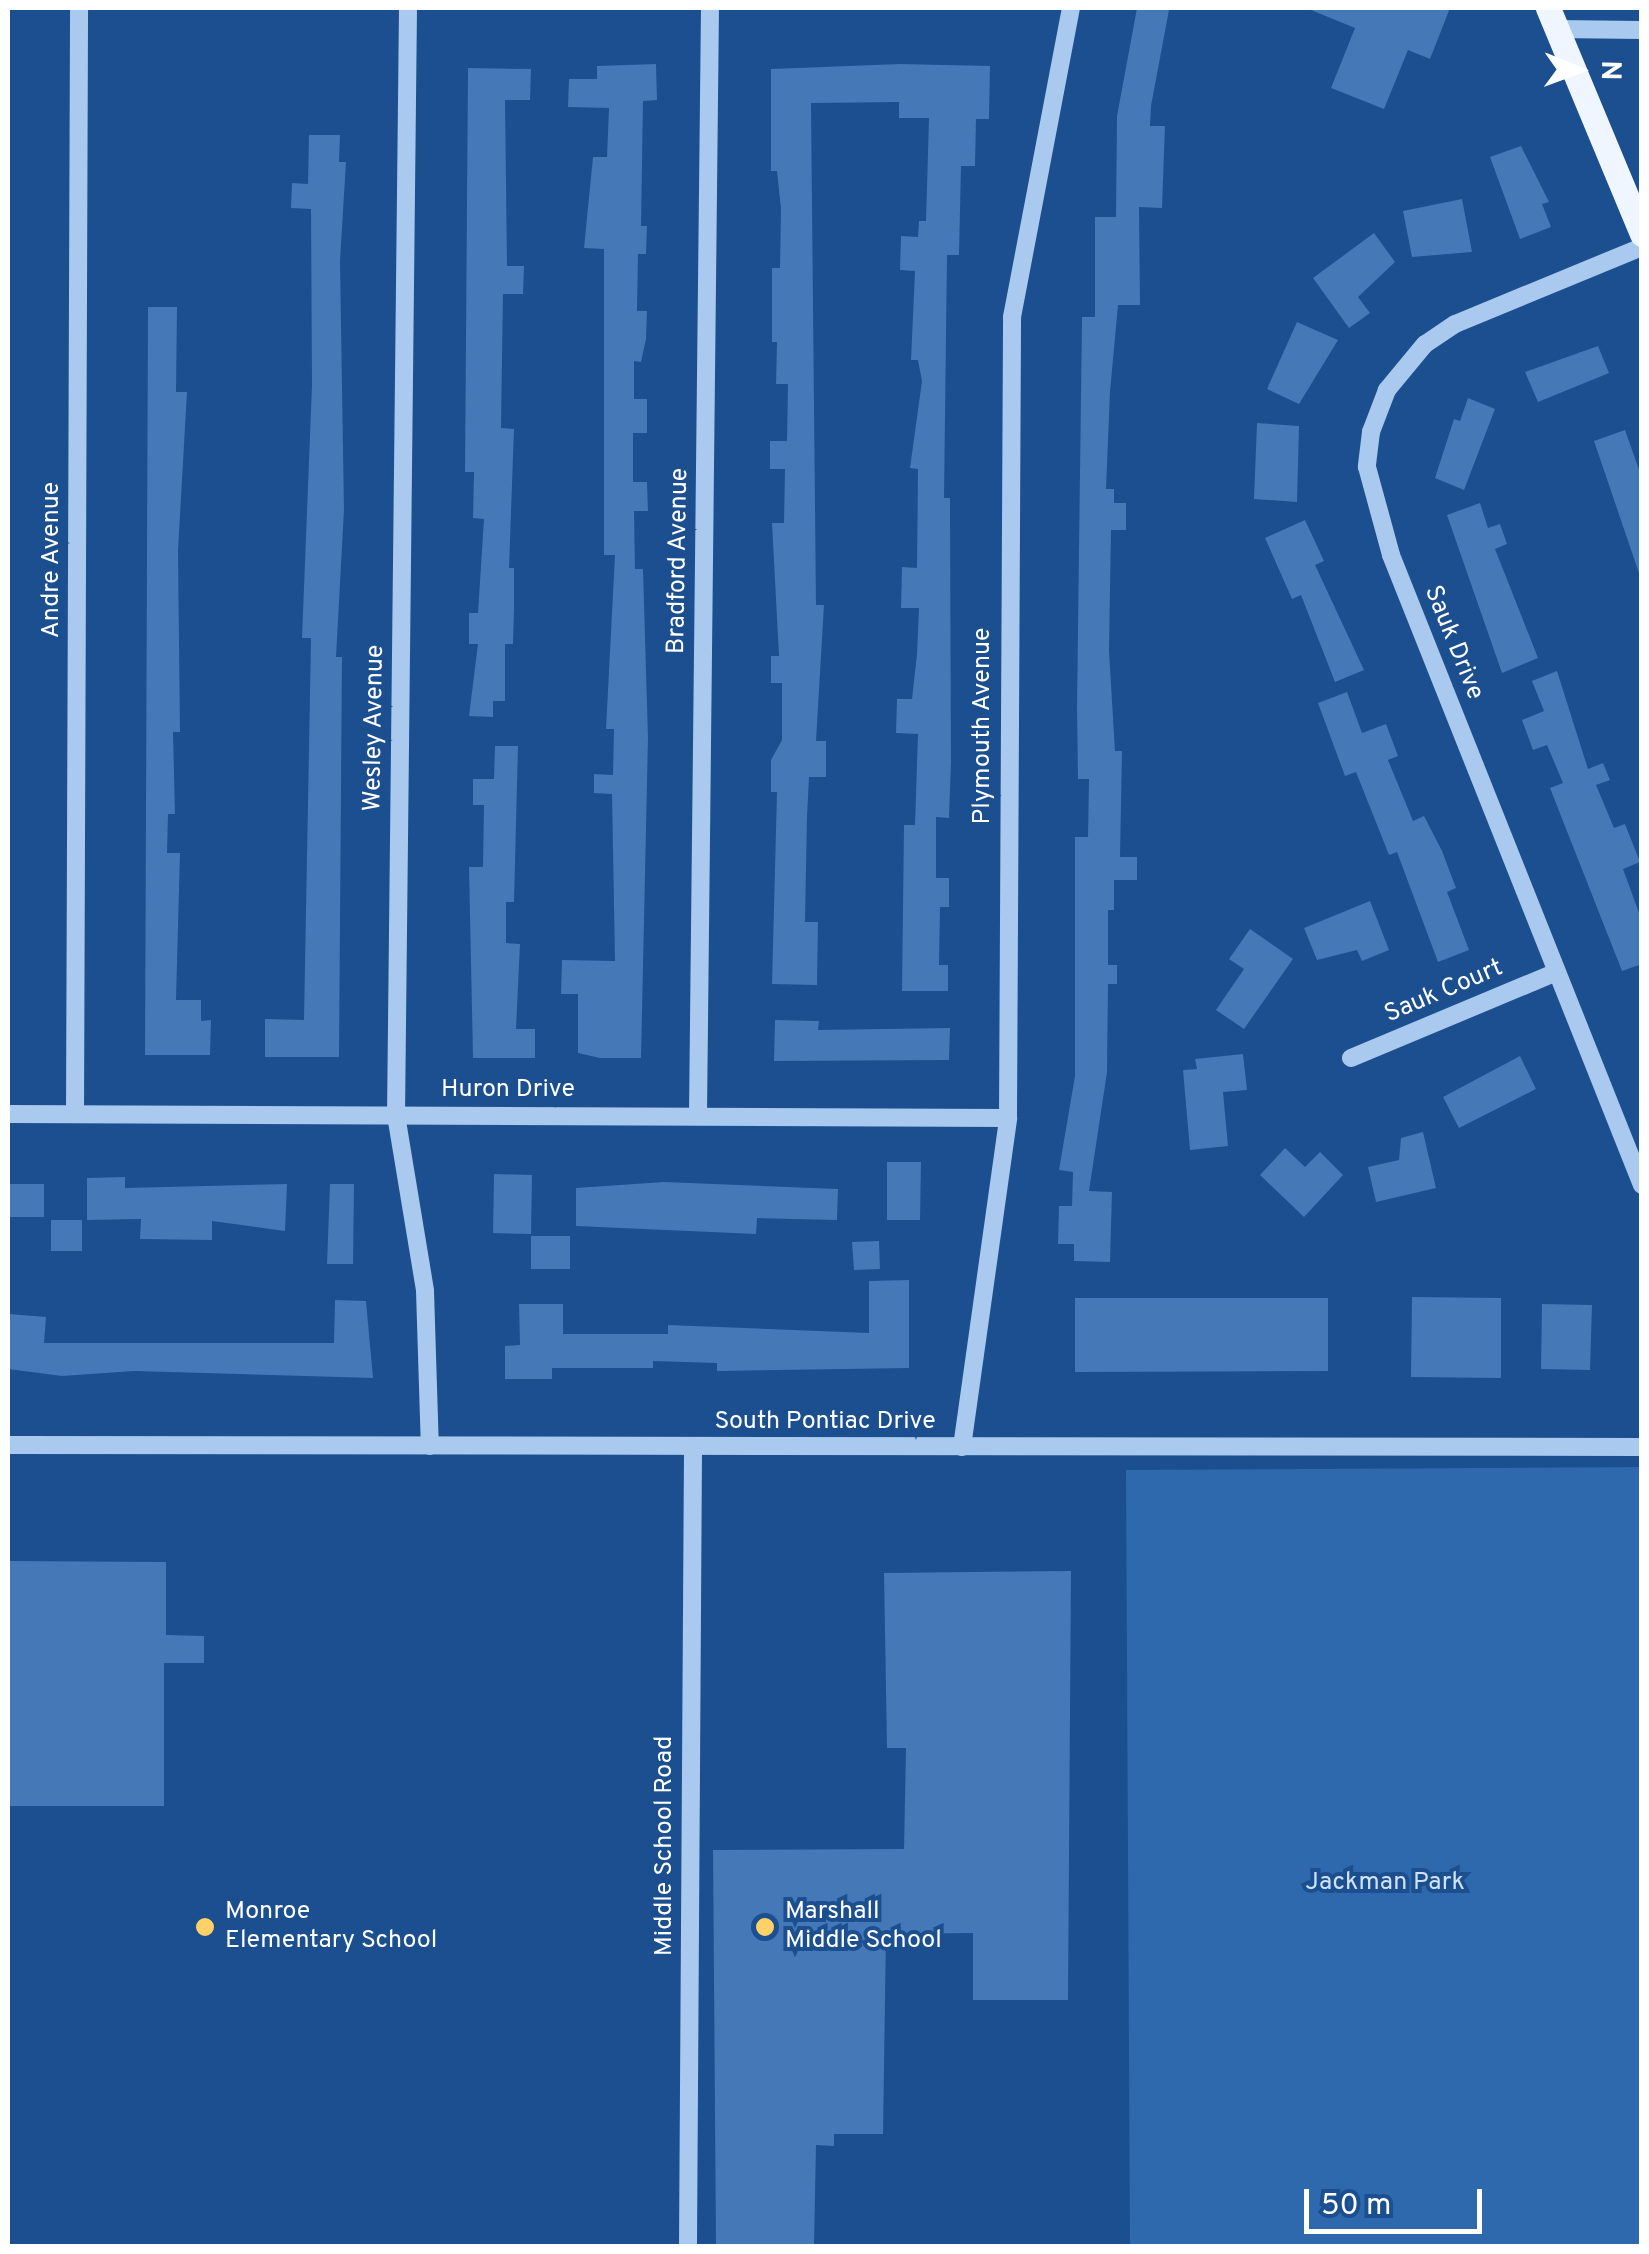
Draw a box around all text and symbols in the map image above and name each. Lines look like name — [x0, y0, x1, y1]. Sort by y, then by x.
north arrow — [1529, 20, 1629, 120]
text: N — [1591, 60, 1627, 81]
street label: Bradford Avenue — [662, 467, 696, 655]
street label: Andre Avenue — [37, 481, 67, 639]
street label: Sauk Drive — [1417, 581, 1489, 705]
street label: Plymouth Avenue — [968, 627, 998, 825]
street label: Wesley Avenue — [359, 644, 391, 812]
street label: Sauk Court — [1380, 954, 1508, 1030]
street label: Huron Drive — [441, 1075, 575, 1105]
street label: South Pontiac Drive — [714, 1407, 936, 1437]
street label: Middle School Road — [650, 1736, 680, 1956]
park label: Jackman Park — [1305, 1868, 1465, 1898]
place label: Monroe Elementary School — [225, 1898, 437, 1957]
place label: Marshall Middle School — [785, 1898, 942, 1957]
marker: Monroe Elementary School — [194, 1916, 216, 1938]
marker: Marshall Middle School — [754, 1916, 776, 1938]
scale bar — [1309, 2169, 1486, 2231]
text: 50 m — [1321, 2188, 1391, 2225]

